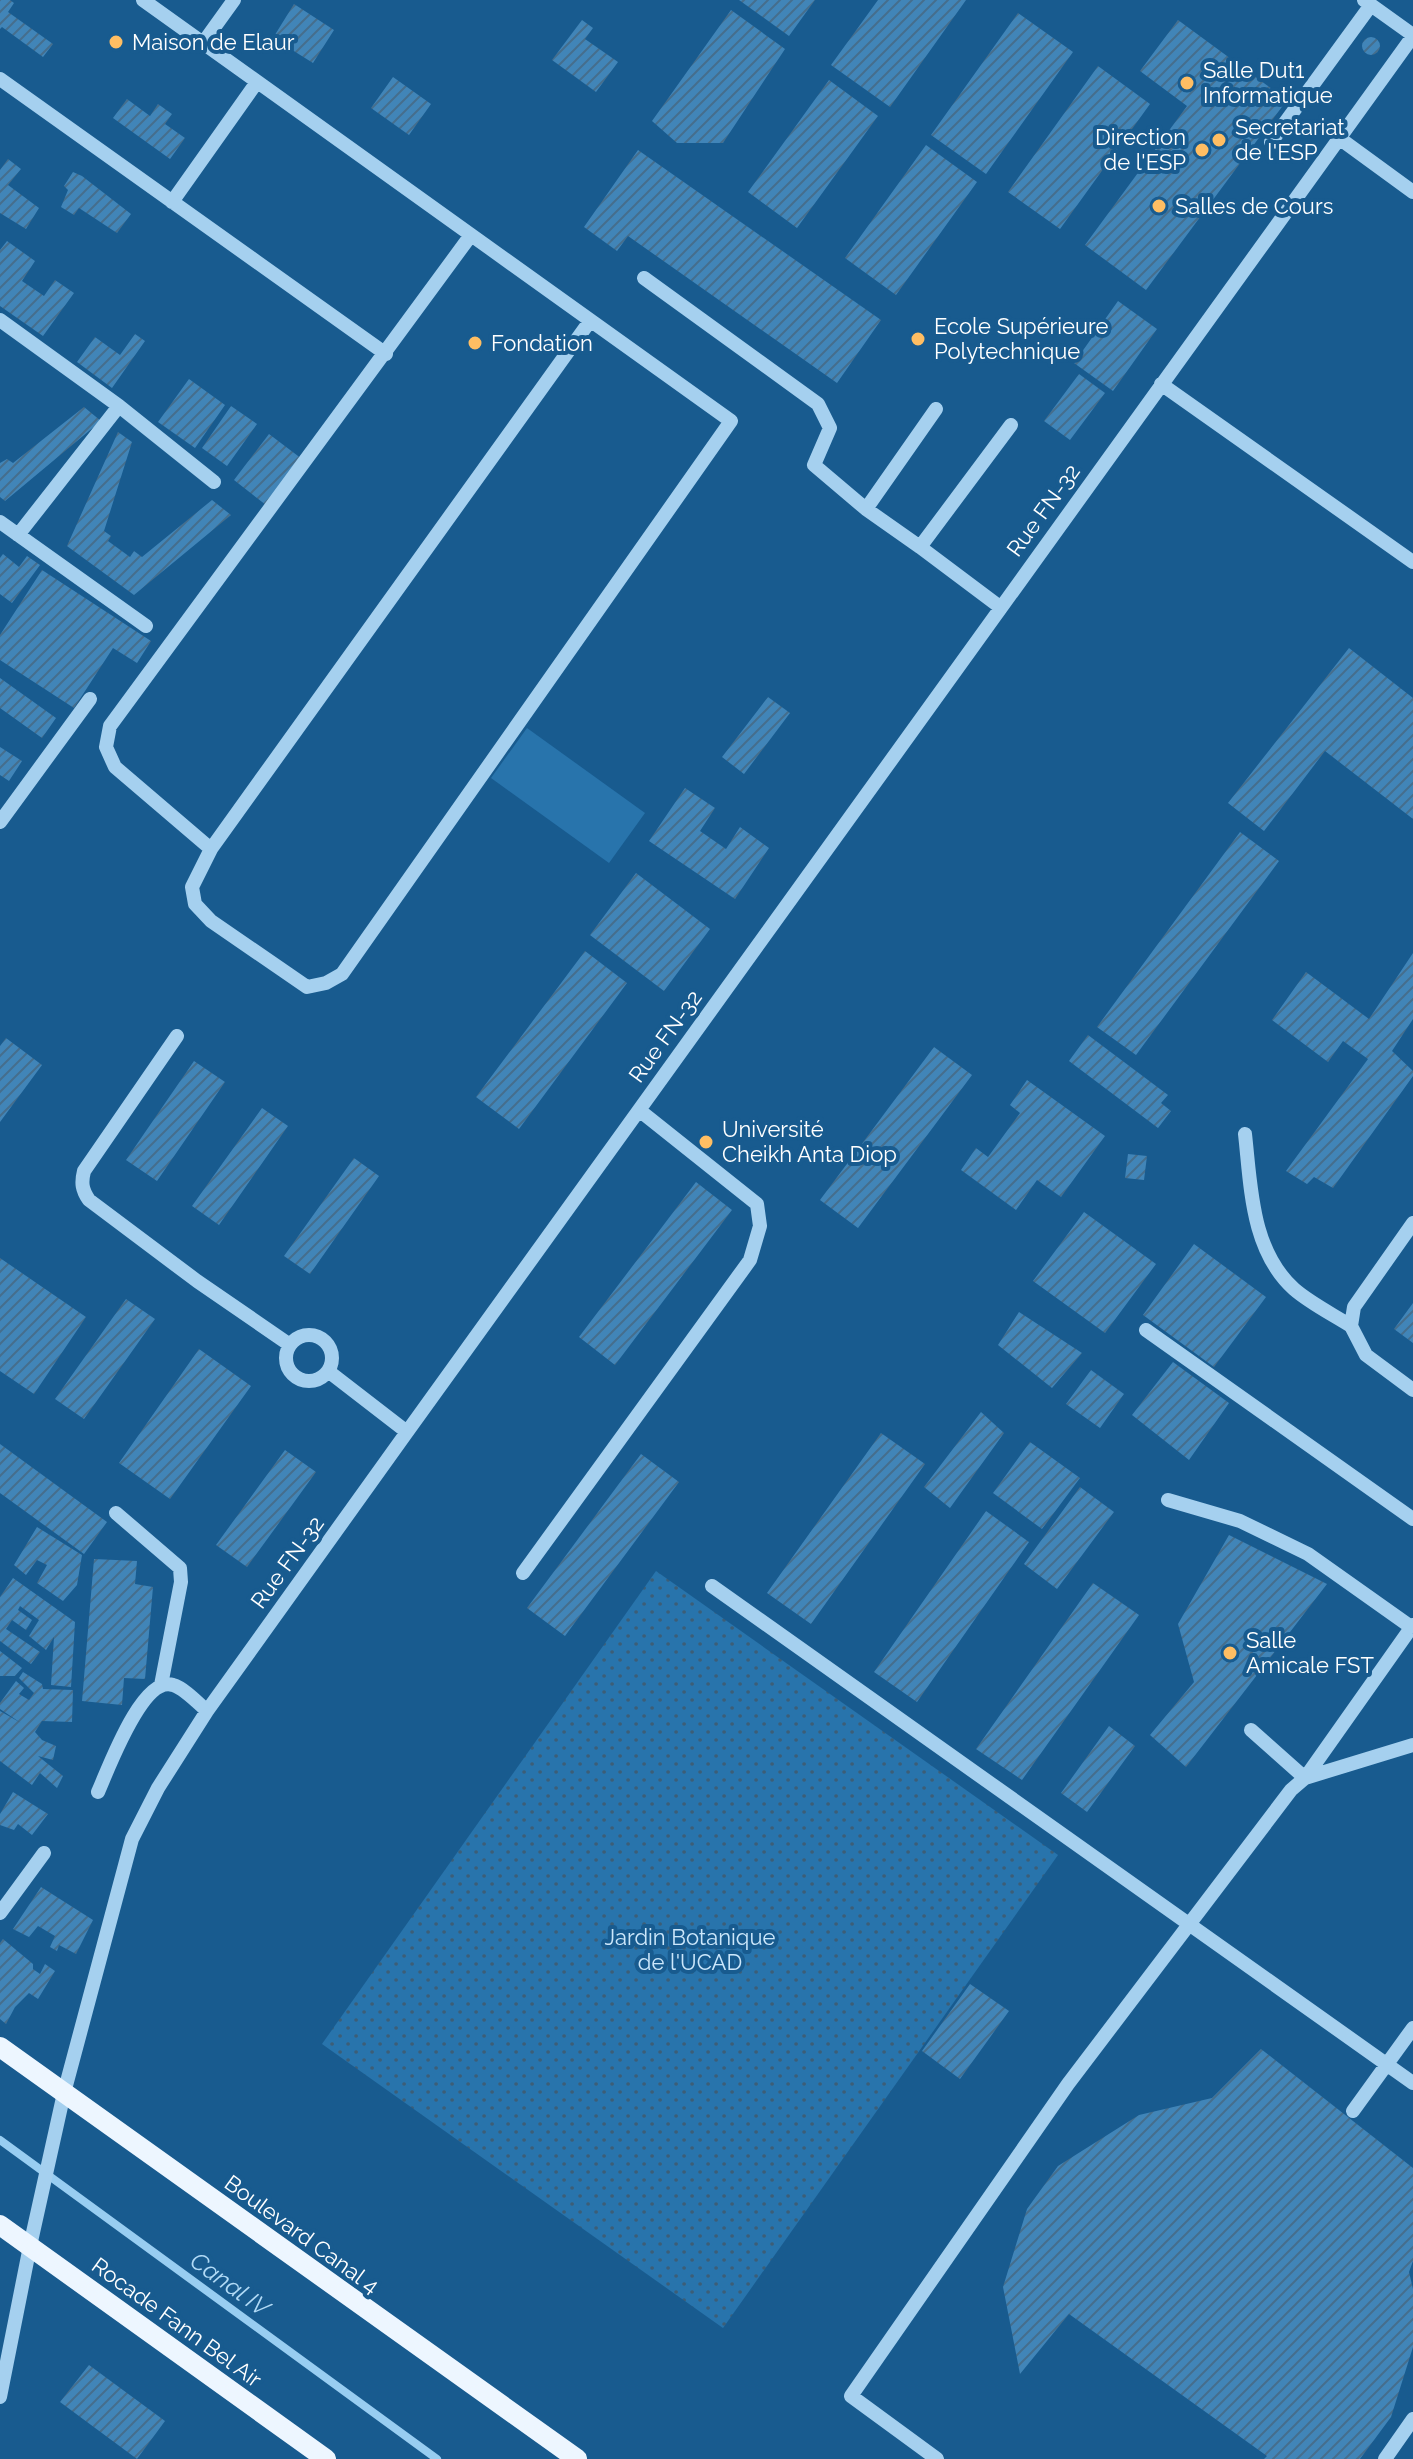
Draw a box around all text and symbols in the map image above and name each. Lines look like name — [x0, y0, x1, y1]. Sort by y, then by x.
place label: Maison de Elaur — [132, 29, 295, 55]
marker: Maison de Elaur — [107, 33, 125, 51]
place label: Salle Dut1 Informatique — [1203, 57, 1333, 108]
marker: Salle Dut1 Informatique — [1178, 74, 1196, 92]
place label: Secretariat de l'ESP — [1235, 114, 1345, 165]
place label: Direction de l'ESP — [1095, 124, 1186, 175]
marker: Secretariat de l'ESP — [1210, 131, 1228, 149]
marker: Direction de l'ESP — [1193, 141, 1211, 159]
place label: Salles de Cours — [1175, 193, 1333, 219]
marker: Salles de Cours — [1150, 197, 1168, 215]
place label: Ecole Supérieure Polytechnique — [934, 313, 1108, 364]
place label: Fondation — [491, 330, 593, 356]
marker: Ecole Supérieure Polytechnique — [909, 330, 927, 348]
marker: Fondation — [466, 334, 484, 352]
street label: Rue FN-32 — [1001, 459, 1085, 561]
street label: Rue FN-32 — [623, 985, 707, 1087]
place label: Université Cheikh Anta Diop — [722, 1116, 897, 1167]
marker: Université Cheikh Anta Diop — [697, 1133, 715, 1151]
street label: Rue FN-32 — [245, 1511, 329, 1613]
place label: Salle Amicale FST — [1246, 1627, 1374, 1678]
marker: Salle Amicale FST — [1221, 1644, 1239, 1662]
park label: Jardin Botanique de l'UCAD — [605, 1924, 775, 1975]
street label: Boulevard Canal 4 — [220, 2169, 384, 2299]
water label: Canal IV — [185, 2246, 277, 2324]
street label: Rocade Fann Bel Air — [87, 2252, 267, 2392]

